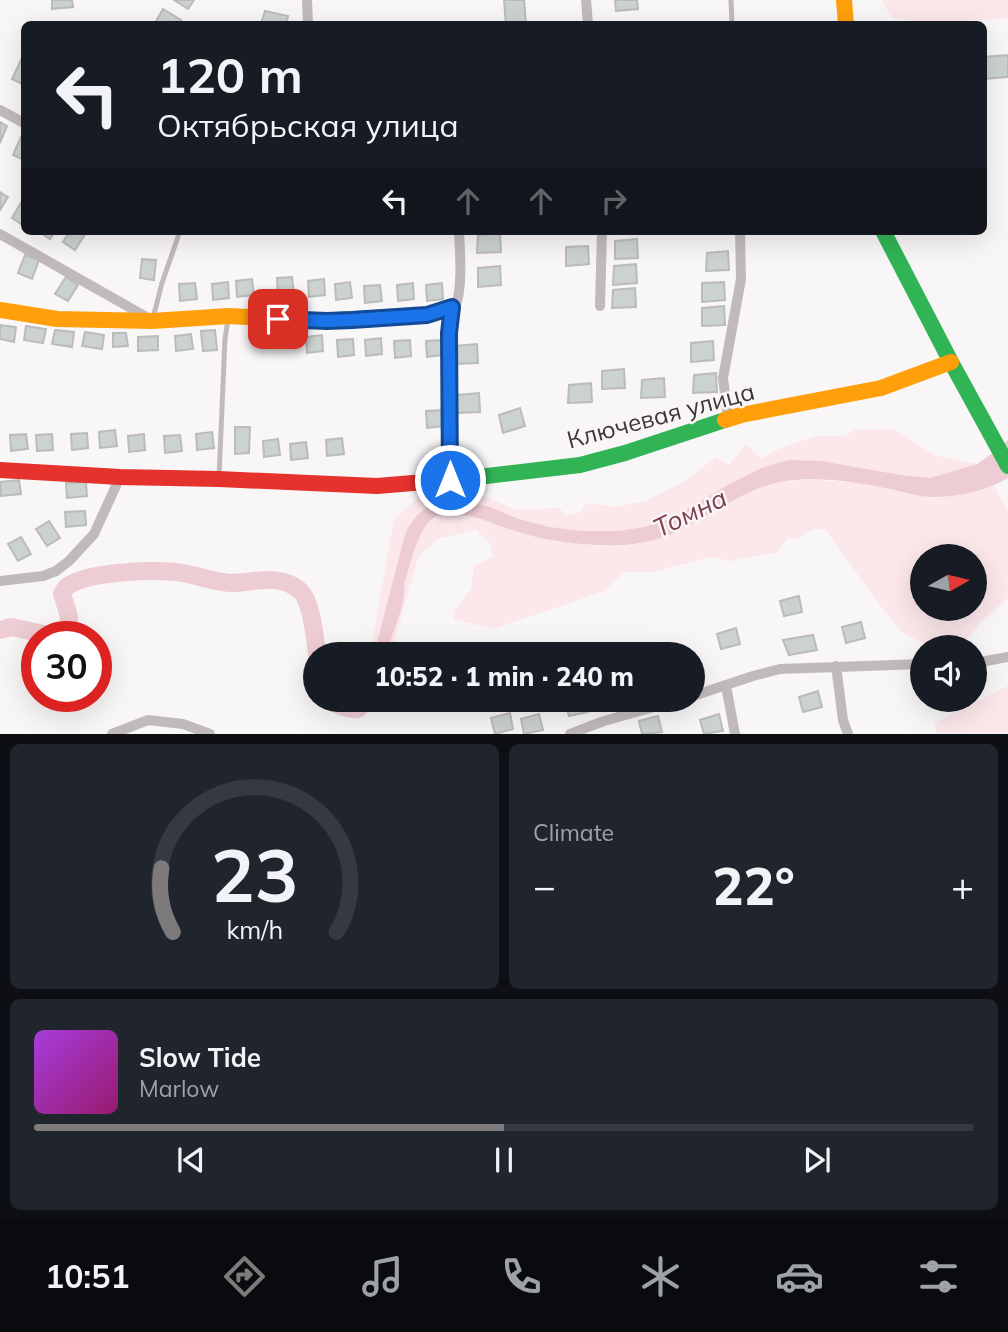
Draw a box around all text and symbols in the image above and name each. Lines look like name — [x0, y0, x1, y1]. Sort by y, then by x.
text: 120 m — [157, 44, 303, 105]
icon: left — [42, 49, 133, 140]
text: Октябрьская улица — [157, 105, 459, 145]
icon: left — [376, 182, 414, 220]
icon: ahead — [449, 182, 487, 220]
icon: ahead — [522, 182, 560, 220]
icon: right — [595, 182, 633, 220]
pin — [248, 289, 308, 349]
icon: arrive — [259, 300, 297, 338]
street label: Ключевая улица — [564, 376, 758, 454]
position arrow — [413, 443, 487, 517]
water label: Томна — [648, 481, 732, 544]
north arrow — [910, 544, 987, 621]
map controls — [910, 544, 987, 712]
speed limit sign: 30 — [21, 621, 112, 712]
button: sound — [910, 635, 987, 712]
text: 10:52 · 1 min · 240 m — [374, 660, 634, 693]
text: Climate — [533, 818, 614, 847]
text: 23 — [211, 830, 298, 921]
text: 22° — [712, 853, 795, 918]
text: − — [533, 862, 556, 910]
text: + — [951, 862, 974, 910]
text: km/h — [226, 914, 283, 945]
text: Slow Tide — [139, 1041, 261, 1074]
text: Marlow — [139, 1074, 219, 1103]
icon: previous — [172, 1141, 210, 1179]
icon: pause — [485, 1141, 523, 1179]
icon: next — [798, 1141, 836, 1179]
icon: directions — [220, 1252, 269, 1301]
icon: music — [358, 1252, 407, 1301]
icon: phone — [497, 1252, 546, 1301]
icon: climate — [636, 1252, 685, 1301]
icon: car — [775, 1252, 824, 1301]
icon: filters — [914, 1252, 963, 1301]
text: 10:51 — [45, 1256, 130, 1296]

